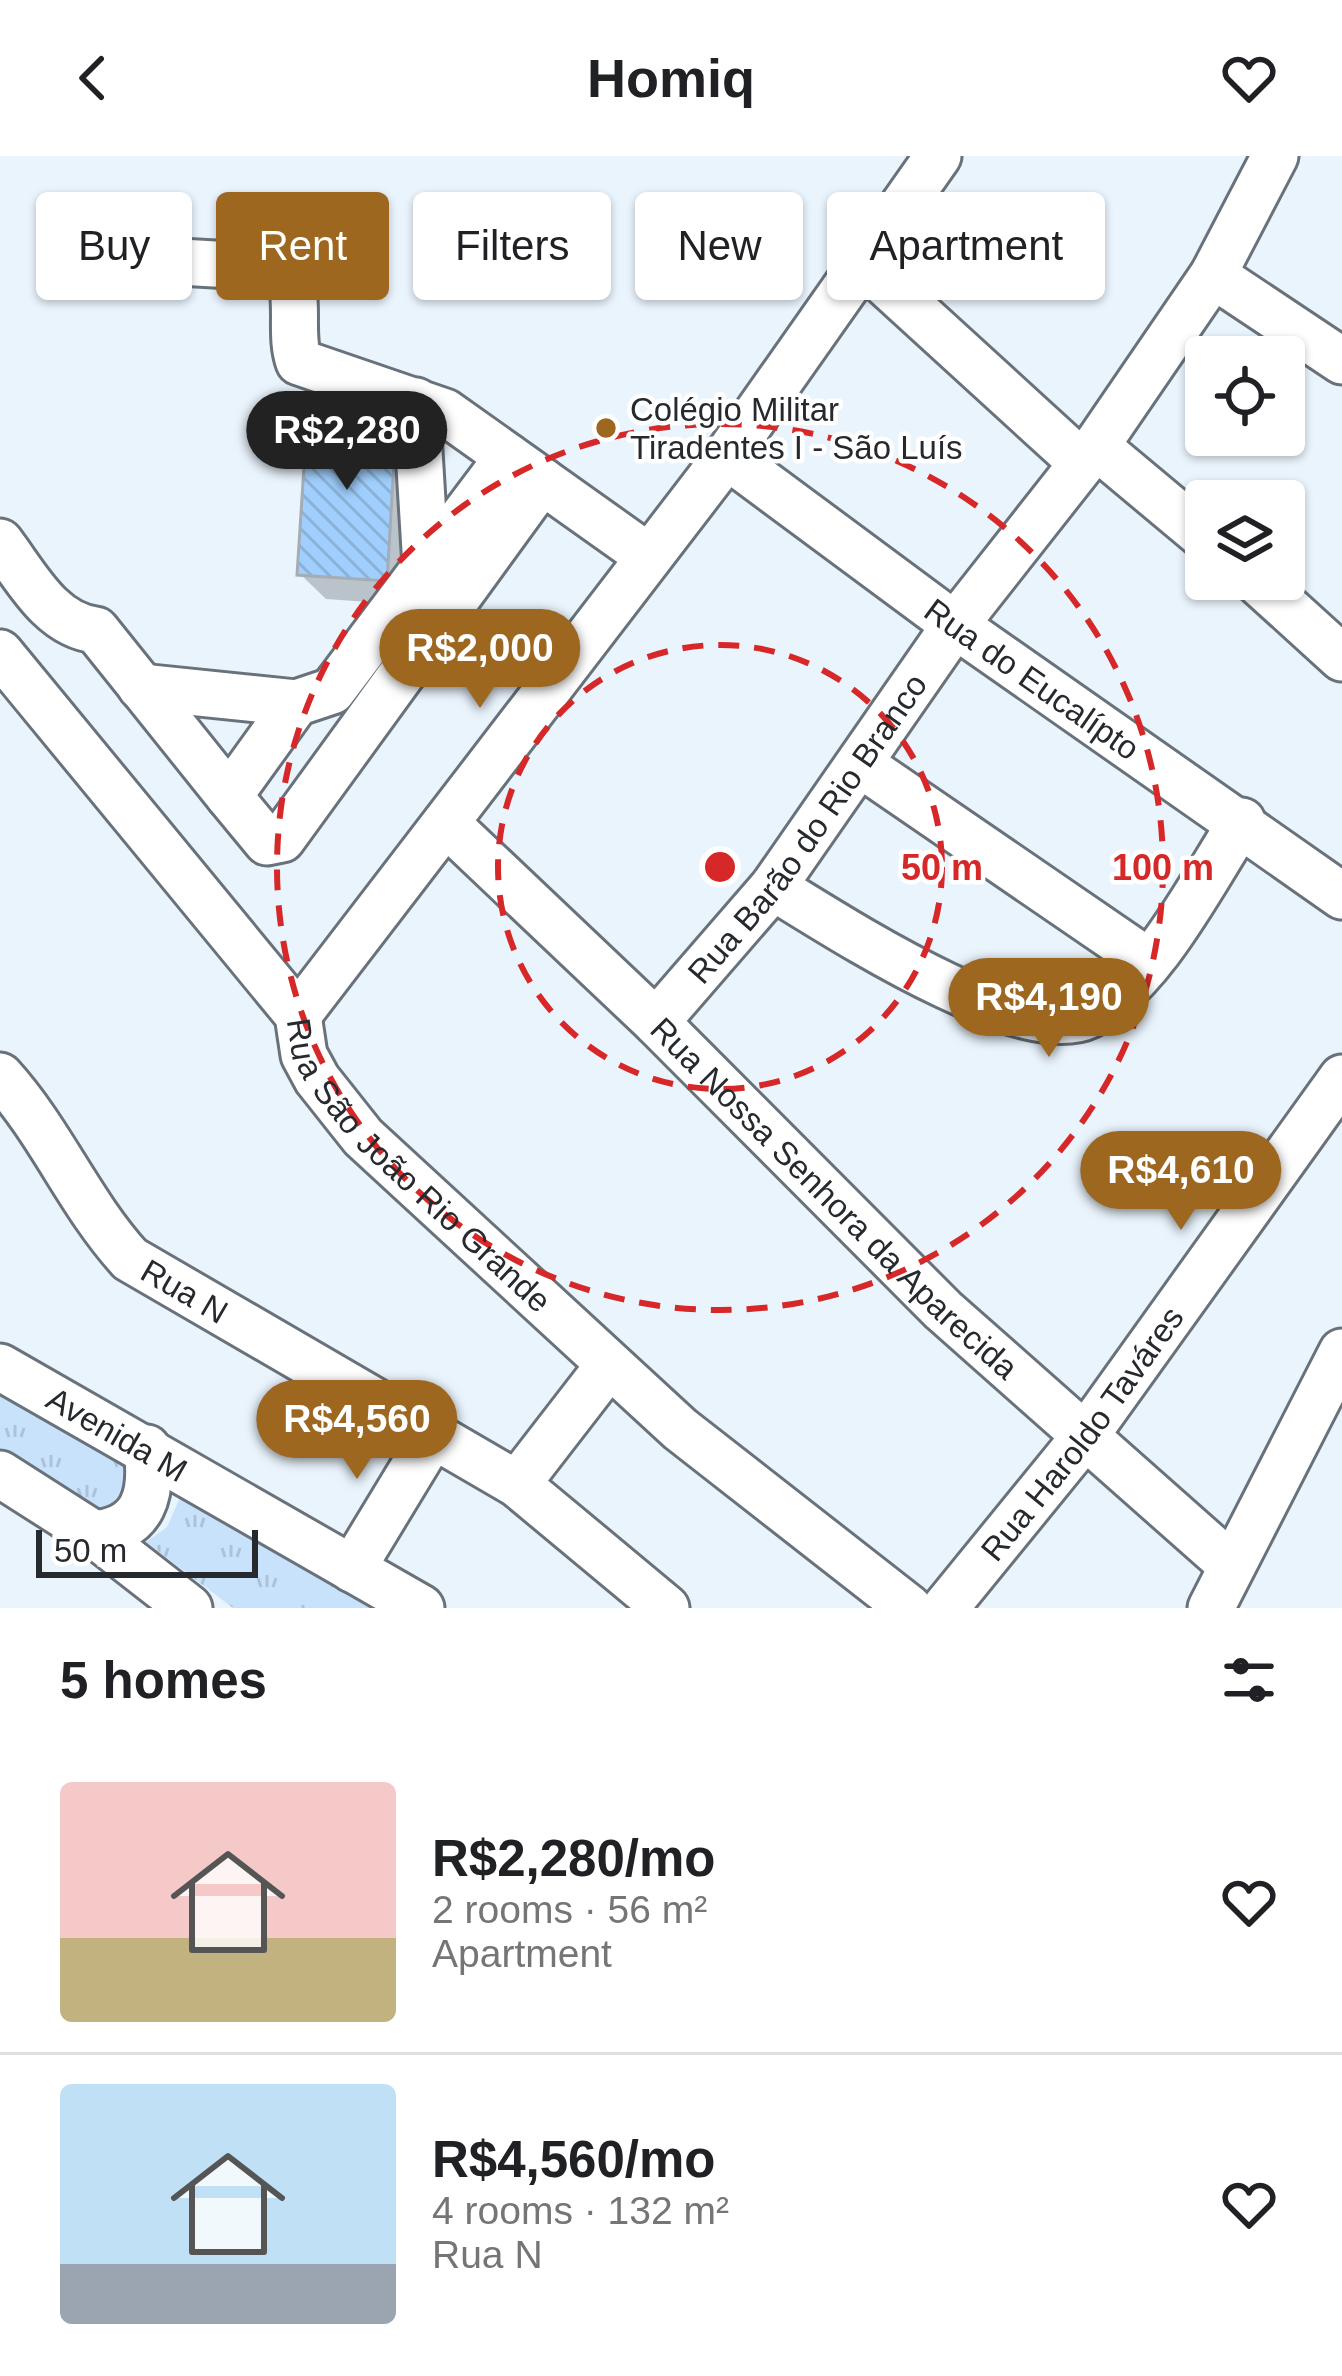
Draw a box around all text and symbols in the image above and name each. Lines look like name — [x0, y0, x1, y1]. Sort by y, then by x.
icon: back — [60, 45, 126, 111]
icon: heart — [1216, 45, 1282, 111]
text: Homiq — [587, 48, 755, 108]
chip: Buy — [36, 192, 192, 300]
chip: Rent — [216, 192, 389, 300]
chip: Filters — [413, 192, 611, 300]
chip: New — [635, 192, 803, 300]
chip: Apartment — [827, 192, 1105, 300]
map controls — [1185, 336, 1305, 600]
button: locate — [1185, 336, 1305, 456]
pin: R$2,280 — [236, 391, 458, 493]
place label: Colégio Militar Tiradentes I - São Luís — [630, 391, 963, 466]
text: R$2,280 — [273, 408, 421, 451]
marker: Colégio Militar Tiradentes I - São Luís — [593, 415, 619, 441]
button: layers — [1185, 480, 1305, 600]
street label: Rua do Eucalípto — [918, 591, 1146, 767]
pin: R$2,000 — [369, 609, 591, 711]
text: R$2,000 — [406, 626, 554, 669]
street label: Rua Barão do Rio Branco — [680, 667, 934, 991]
centre of rings — [699, 846, 741, 888]
text: 50 m — [901, 847, 983, 888]
text: 100 m — [1112, 847, 1214, 888]
pin: R$4,190 — [938, 958, 1160, 1060]
text: R$4,190 — [975, 975, 1123, 1018]
street label: Rua Nossa Senhora da Aparecida — [643, 1010, 1026, 1387]
street label: Rua São João Rio Grande — [280, 1016, 558, 1320]
pin: R$4,610 — [1070, 1131, 1292, 1233]
text: R$4,610 — [1107, 1148, 1255, 1191]
street label: Rua N — [135, 1252, 234, 1331]
street label: Rua Haroldo Taváres — [974, 1300, 1191, 1568]
street label: Avenida M — [40, 1380, 194, 1489]
pin: R$4,560 — [246, 1380, 468, 1482]
text: R$4,560 — [283, 1397, 431, 1440]
scale bar — [36, 1524, 258, 1577]
text: 50 m — [54, 1532, 127, 1569]
icon: filters — [1216, 1647, 1282, 1713]
text: 5 homes — [60, 1652, 267, 1709]
icon: home — [156, 1830, 300, 1974]
text: R$2,280/mo — [432, 1830, 716, 1887]
icon: heart — [1216, 1869, 1282, 1935]
text: 2 rooms · 56 m² — [432, 1888, 707, 1931]
text: Apartment — [432, 1932, 612, 1975]
text: R$4,560/mo — [432, 2131, 716, 2188]
icon: home — [156, 2132, 300, 2276]
icon: heart — [1216, 2171, 1282, 2237]
text: 4 rooms · 132 m² — [432, 2189, 729, 2232]
text: Rua N — [432, 2233, 543, 2276]

